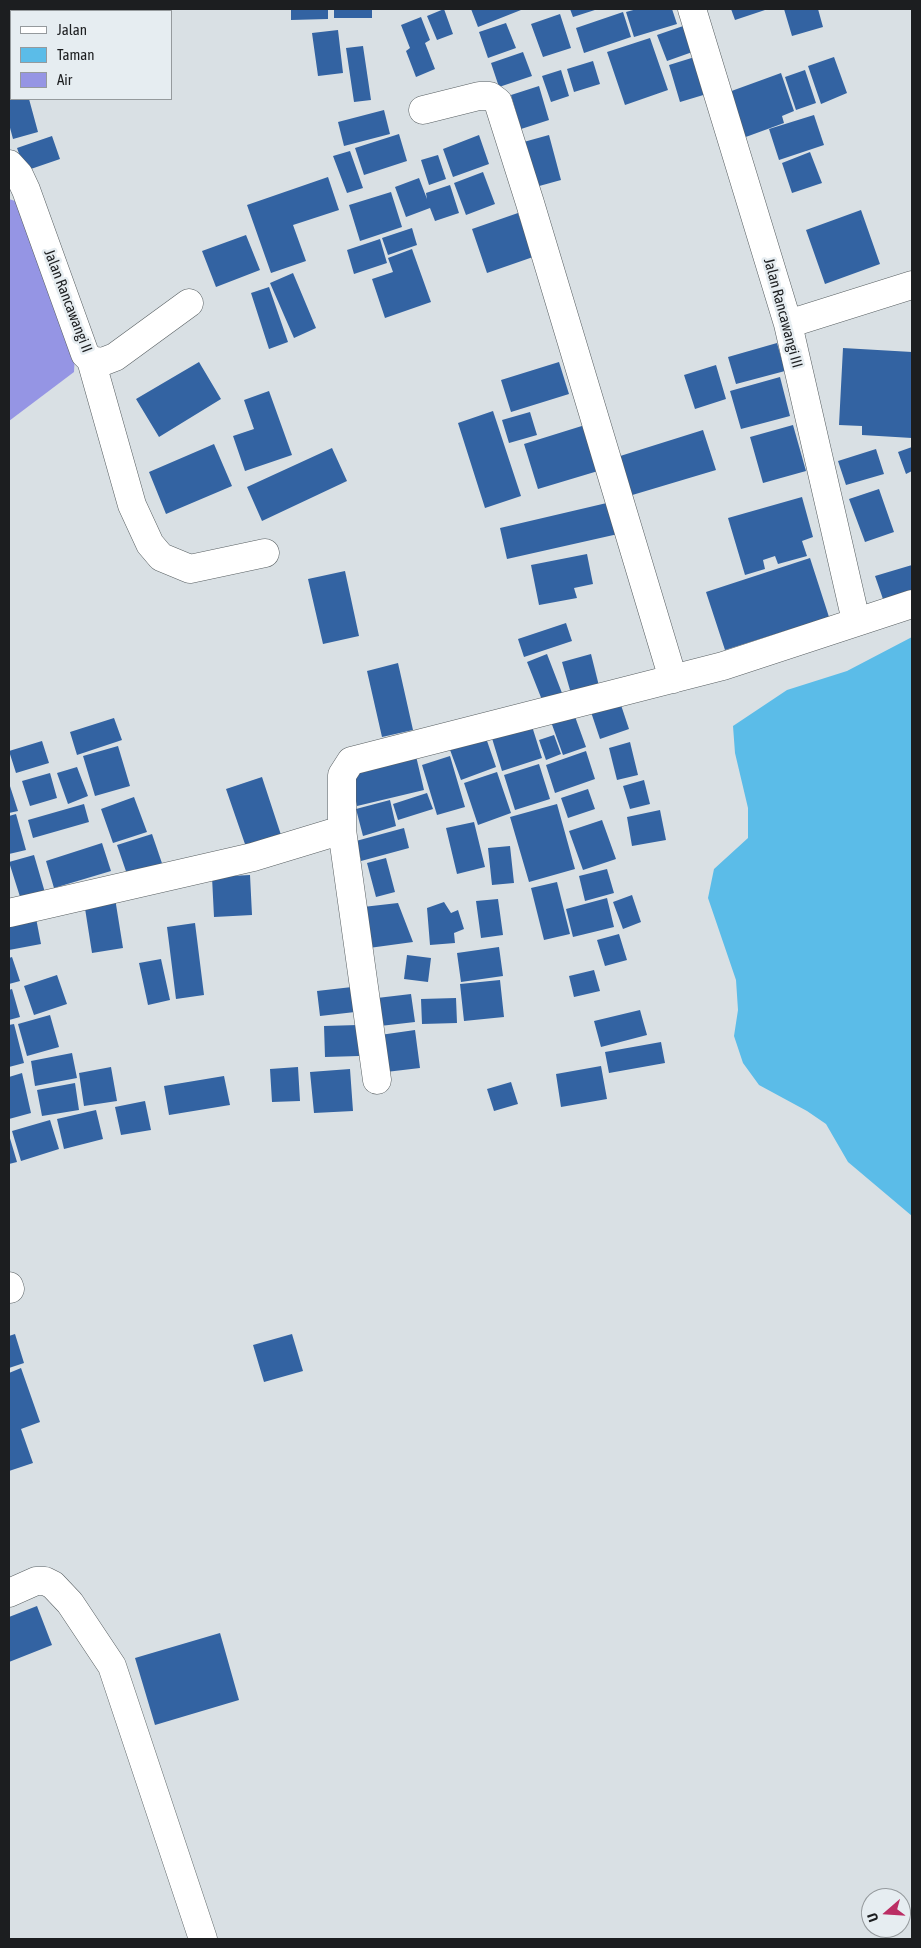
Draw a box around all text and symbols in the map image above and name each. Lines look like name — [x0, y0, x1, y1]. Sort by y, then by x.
legend — [10, 10, 172, 100]
text: Jalan — [57, 21, 87, 38]
text: Taman — [57, 46, 95, 63]
text: Air — [57, 71, 72, 88]
street label: Jalan Rancawangi II — [40, 247, 96, 355]
street label: Jalan Rancawangi III — [760, 256, 806, 370]
north arrow — [861, 1888, 911, 1938]
text: U — [864, 1911, 882, 1924]

